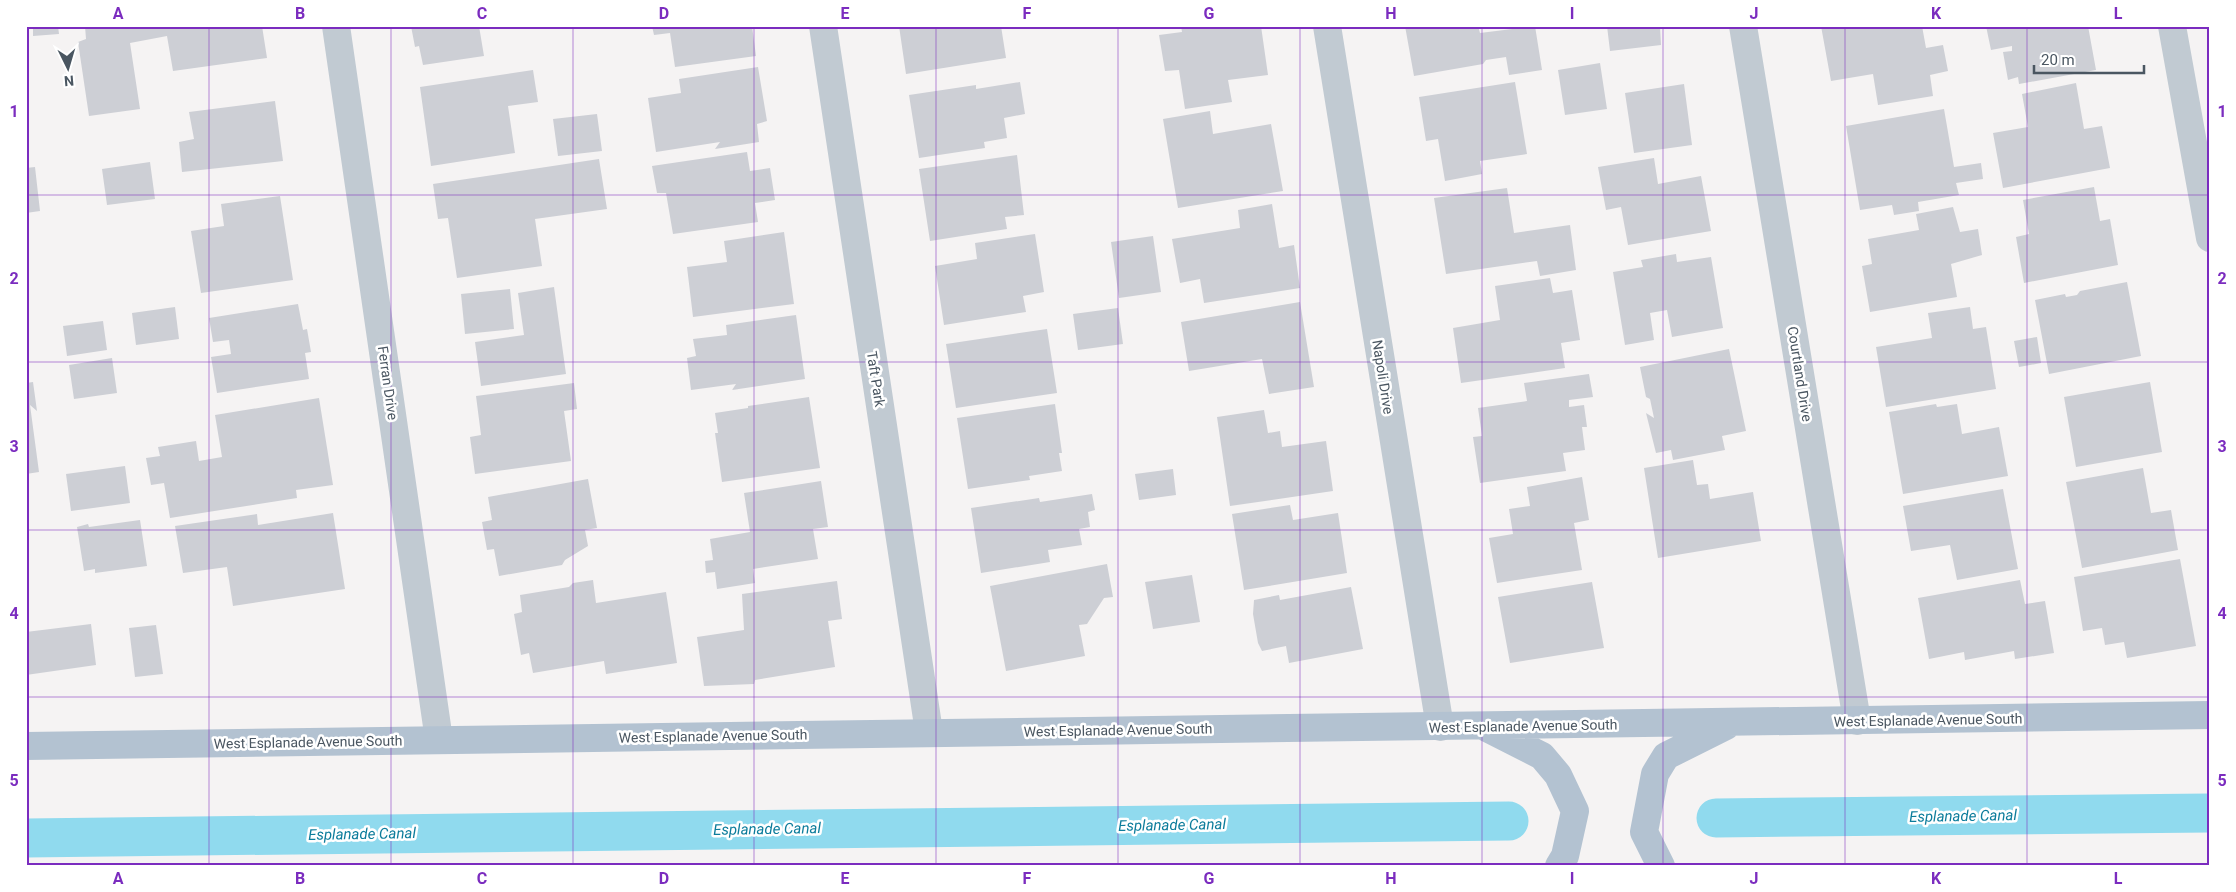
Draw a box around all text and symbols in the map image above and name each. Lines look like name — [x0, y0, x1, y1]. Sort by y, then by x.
text: A — [113, 4, 124, 23]
text: B — [295, 4, 305, 23]
text: C — [477, 4, 487, 23]
text: D — [659, 4, 669, 23]
text: E — [841, 4, 850, 23]
text: F — [1023, 4, 1032, 23]
text: G — [1204, 4, 1215, 23]
text: H — [1385, 4, 1397, 23]
text: I — [1570, 4, 1574, 23]
text: J — [1750, 4, 1758, 23]
text: K — [1931, 4, 1942, 23]
text: L — [2114, 4, 2123, 23]
north arrow — [42, 42, 92, 92]
scale bar — [2034, 42, 2144, 74]
text: 20 m — [2041, 51, 2075, 69]
text: N — [64, 73, 75, 89]
text: 1 — [9, 102, 19, 121]
text: 1 — [2217, 102, 2227, 121]
text: 2 — [9, 269, 19, 288]
text: 2 — [2217, 269, 2227, 288]
street label: Courtland Drive — [1785, 325, 1815, 423]
street label: Napoli Drive — [1369, 339, 1397, 415]
street label: Ferran Drive — [375, 345, 401, 421]
street label: Taft Park — [864, 350, 888, 409]
text: 3 — [9, 437, 19, 456]
text: 3 — [2217, 437, 2227, 456]
text: 4 — [9, 604, 19, 623]
text: 4 — [2217, 604, 2227, 623]
street label: West Esplanade Avenue South — [1834, 710, 2022, 730]
street label: West Esplanade Avenue South — [1429, 716, 1617, 736]
street label: West Esplanade Avenue South — [1024, 720, 1212, 740]
street label: West Esplanade Avenue South — [619, 726, 807, 746]
street label: West Esplanade Avenue South — [214, 732, 402, 752]
text: 5 — [9, 771, 19, 790]
text: 5 — [2217, 771, 2227, 790]
water label: Esplanade Canal — [1909, 806, 2018, 826]
water label: Esplanade Canal — [1118, 815, 1227, 835]
water label: Esplanade Canal — [713, 819, 822, 839]
water label: Esplanade Canal — [308, 824, 417, 844]
text: A — [113, 869, 124, 888]
text: B — [295, 869, 305, 888]
text: C — [477, 869, 487, 888]
text: D — [659, 869, 669, 888]
text: E — [841, 869, 850, 888]
text: F — [1023, 869, 1032, 888]
text: G — [1204, 869, 1215, 888]
text: H — [1385, 869, 1397, 888]
text: I — [1570, 869, 1574, 888]
text: J — [1750, 869, 1758, 888]
text: K — [1931, 869, 1942, 888]
text: L — [2114, 869, 2123, 888]

